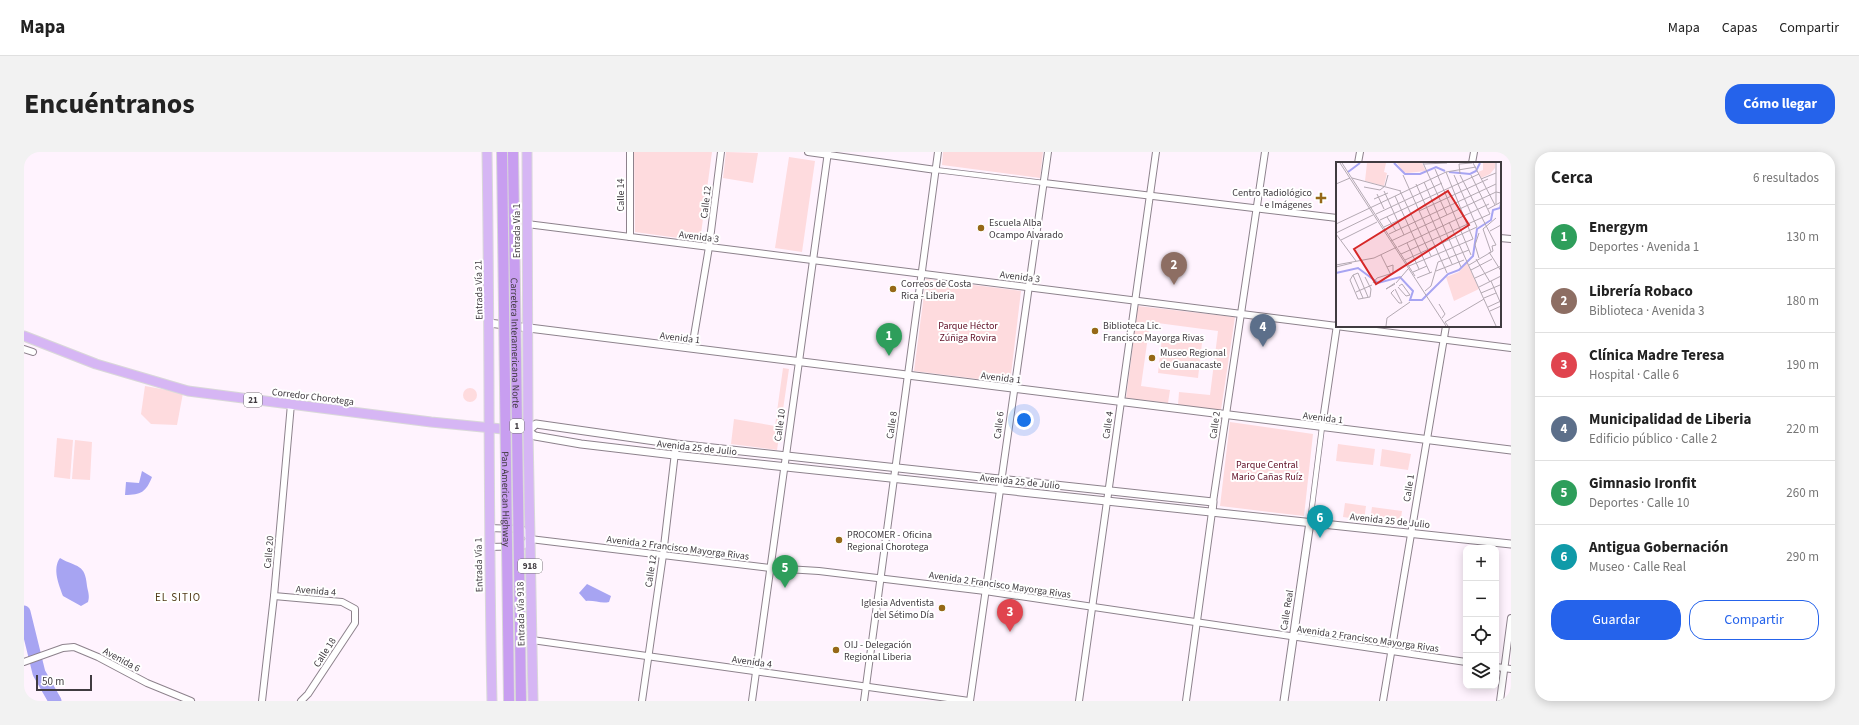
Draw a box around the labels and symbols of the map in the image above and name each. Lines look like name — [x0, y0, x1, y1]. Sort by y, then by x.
inset map — [1336, 162, 1501, 327]
street label: Calle 14 — [614, 179, 628, 211]
street label: Calle 12 — [697, 185, 715, 219]
place label: Centro Radiológico e Imágenes — [1232, 186, 1312, 212]
marker: Centro Radiológico e Imágenes — [1315, 192, 1327, 204]
street label: Entrada Vía 1 — [510, 204, 524, 258]
place label: Escuela Alba Ocampo Alvarado — [989, 216, 1063, 242]
marker: Escuela Alba Ocampo Alvarado — [976, 223, 986, 233]
street label: Avenida 3 — [678, 228, 720, 246]
pin: 2 — [1161, 252, 1187, 285]
street label: Entrada Vía 21 — [471, 260, 487, 320]
street label: Avenida 3 — [999, 268, 1041, 286]
place label: Correos de Costa Rica - Liberia — [901, 277, 971, 303]
street label: Carretera Interamericana Norte — [507, 278, 523, 408]
marker: Correos de Costa Rica - Liberia — [888, 284, 898, 294]
pin: 4 — [1250, 314, 1276, 347]
park label: Parque Héctor Zúñiga Rovira — [938, 319, 998, 345]
place label: Biblioteca Lic. Francisco Mayorga Rivas — [1103, 319, 1204, 345]
pin: 1 — [876, 323, 902, 356]
marker: Biblioteca Lic. Francisco Mayorga Rivas — [1090, 326, 1100, 336]
street label: Avenida 1 — [659, 329, 701, 347]
place label: Museo Regional de Guanacaste — [1160, 346, 1226, 372]
marker: Museo Regional de Guanacaste — [1147, 353, 1157, 363]
street label: Avenida 1 — [980, 369, 1022, 387]
street label: Corredor Chorotega — [271, 385, 355, 409]
road number: 21 — [244, 393, 262, 407]
street label: Calle 10 — [771, 408, 789, 442]
street label: Avenida 1 — [1302, 409, 1344, 427]
street label: Calle 8 — [883, 410, 901, 440]
street label: Calle 6 — [990, 410, 1008, 440]
your location — [1014, 410, 1034, 430]
street label: Calle 4 — [1099, 410, 1117, 440]
street label: Calle 2 — [1206, 410, 1224, 440]
road number: 1 — [510, 419, 524, 433]
street label: Avenida 25 de Julio — [656, 437, 738, 459]
street label: Pan American Highway — [498, 451, 513, 547]
park label: Parque Central Mario Cañas Ruíz — [1232, 458, 1302, 484]
street label: Avenida 25 de Julio — [979, 471, 1061, 493]
street label: Calle 1 — [1400, 473, 1418, 503]
pin: 6 — [1307, 505, 1333, 538]
street label: Avenida 25 de Julio — [1349, 510, 1431, 532]
place label: PROCOMER - Oficina Regional Chorotega — [847, 528, 932, 554]
street label: Avenida 2 Francisco Mayorga Rivas — [606, 532, 750, 564]
street label: Calle 20 — [261, 535, 277, 569]
marker: PROCOMER - Oficina Regional Chorotega — [834, 535, 844, 545]
street label: Entrada Vía 1 — [472, 537, 486, 592]
street label: Calle 12 — [642, 554, 660, 588]
pin: 5 — [772, 555, 798, 588]
road number: 918 — [518, 559, 542, 573]
street label: Avenida 2 Francisco Mayorga Rivas — [928, 568, 1072, 602]
street label: Avenida 4 — [295, 582, 337, 600]
street label: Entrada Vía 918 — [513, 582, 529, 646]
street label: Calle Real — [1277, 588, 1297, 631]
district label: EL SITIO — [155, 590, 201, 605]
place label: Iglesia Adventista del Sétimo Día — [861, 596, 934, 622]
pin: 3 — [997, 599, 1023, 632]
marker: Iglesia Adventista del Sétimo Día — [937, 603, 947, 613]
street label: Avenida 2 Francisco Mayorga Rivas — [1296, 622, 1440, 656]
street label: Calle 18 — [310, 635, 340, 670]
place label: OIJ - Delegación Regional Liberia — [844, 638, 912, 664]
street label: Avenida 6 — [100, 644, 143, 676]
marker: OIJ - Delegación Regional Liberia — [831, 645, 841, 655]
street label: Avenida 4 — [731, 652, 773, 672]
scale bar — [36, 673, 92, 692]

